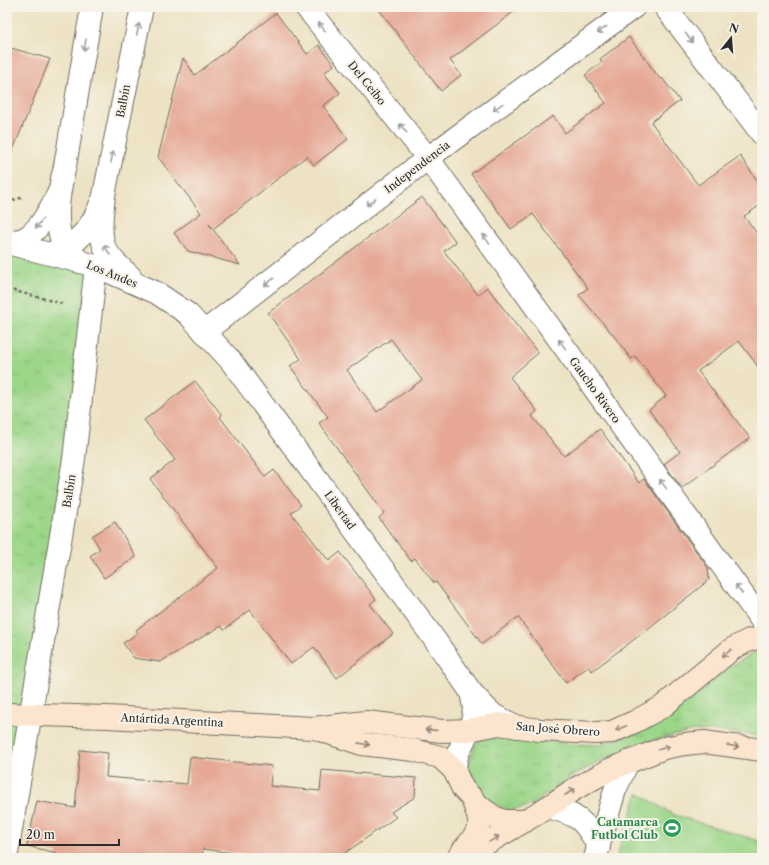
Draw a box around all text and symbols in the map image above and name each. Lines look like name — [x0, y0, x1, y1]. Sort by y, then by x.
north arrow — [711, 18, 751, 58]
text: N — [727, 20, 741, 37]
one-way arrow — [318, 21, 326, 32]
one-way arrow — [134, 23, 142, 36]
one-way arrow — [597, 26, 608, 34]
one-way arrow — [685, 32, 693, 43]
one-way arrow — [81, 39, 89, 52]
street label: Del Ceibo — [345, 58, 389, 108]
street label: Balbín — [113, 83, 133, 119]
one-way arrow — [492, 103, 503, 111]
one-way arrow — [399, 123, 408, 134]
street label: Independencia — [381, 138, 453, 196]
one-way arrow — [108, 150, 116, 163]
one-way arrow — [366, 198, 377, 206]
one-way arrow — [35, 218, 43, 229]
one-way arrow — [482, 234, 490, 245]
one-way arrow — [102, 244, 110, 256]
street label: Los Andes — [84, 257, 140, 291]
one-way arrow — [263, 277, 274, 286]
one-way arrow — [558, 339, 566, 350]
street label: Gaucho Rivero — [566, 354, 624, 426]
street label: Balbín — [59, 473, 79, 509]
one-way arrow — [659, 479, 667, 490]
street label: Libertad — [321, 488, 359, 532]
one-way arrow — [735, 584, 743, 595]
one-way arrow — [722, 649, 732, 658]
street label: Antártida Argentina — [119, 710, 224, 730]
street label: San José Obrero — [516, 719, 601, 739]
one-way arrow — [616, 724, 628, 732]
one-way arrow — [425, 727, 438, 734]
one-way arrow — [357, 740, 370, 748]
one-way arrow — [726, 742, 739, 750]
one-way arrow — [658, 744, 671, 751]
one-way arrow — [564, 788, 575, 796]
place label: Catamarca Futbol Club — [591, 815, 659, 842]
sports icon: Catamarca Futbol Club — [661, 817, 683, 839]
scale bar — [20, 821, 119, 847]
text: 20 m — [26, 827, 55, 842]
one-way arrow — [488, 834, 499, 843]

